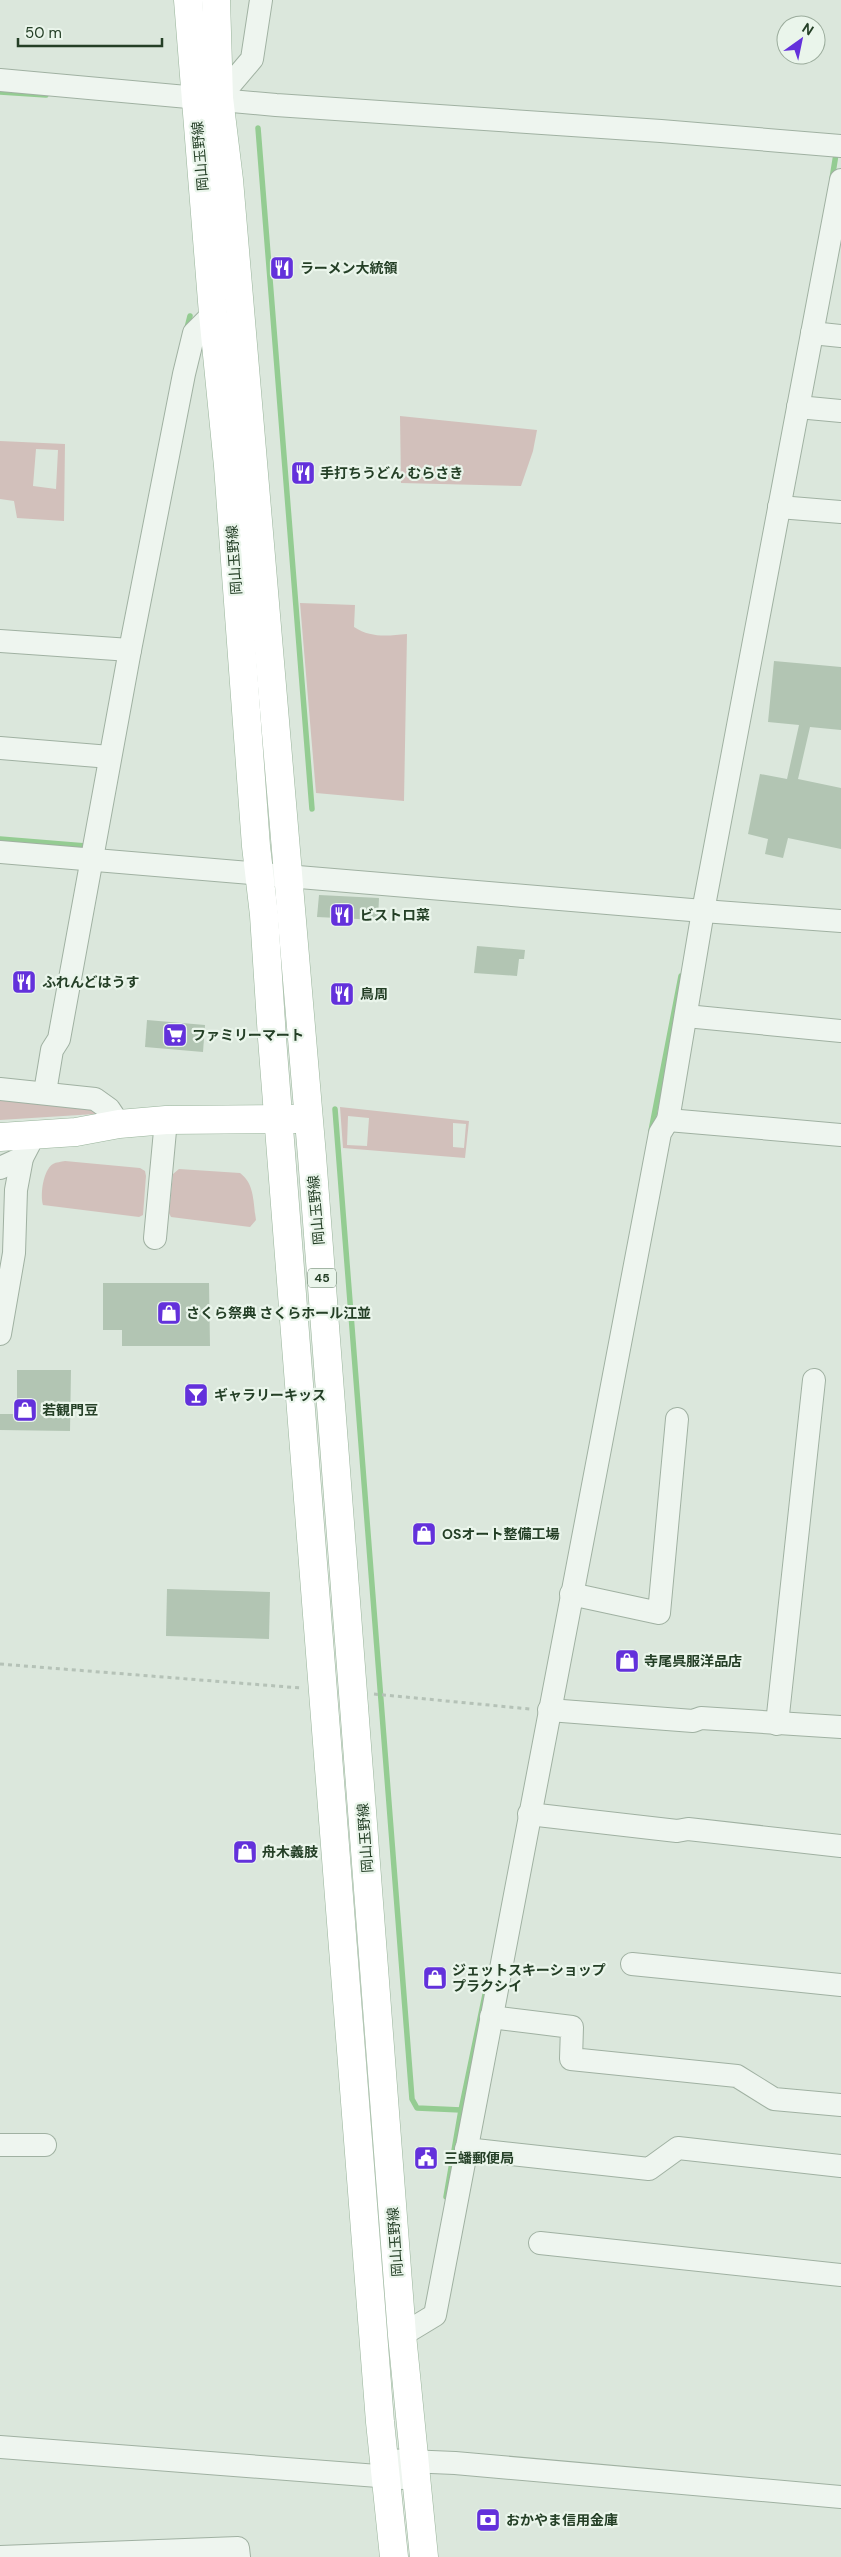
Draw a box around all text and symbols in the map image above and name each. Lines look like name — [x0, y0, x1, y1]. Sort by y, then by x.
scale bar — [18, 15, 161, 47]
north arrow — [776, 15, 826, 65]
text: N — [799, 19, 817, 39]
text: 50 m — [25, 23, 62, 43]
street label: 岡山玉野線 — [188, 120, 212, 192]
restaurant icon: ラーメン大統領 — [269, 255, 295, 281]
place label: ラーメン大統領 — [300, 259, 397, 277]
restaurant icon: 手打ちうどん むらさき — [290, 460, 316, 486]
place label: 手打ちうどん むらさき — [320, 464, 463, 482]
street label: 岡山玉野線 — [223, 524, 245, 596]
restaurant icon: ビストロ菜 — [329, 902, 355, 928]
place label: ビストロ菜 — [360, 906, 430, 924]
restaurant icon: ふれんどはうす — [11, 969, 37, 995]
place label: ふれんどはうす — [42, 973, 140, 991]
restaurant icon: 鳥周 — [329, 981, 355, 1007]
place label: 鳥周 — [360, 985, 388, 1003]
supermarket icon: ファミリーマート — [162, 1022, 188, 1048]
place label: ファミリーマート — [192, 1026, 304, 1044]
street label: 岡山玉野線 — [304, 1174, 328, 1246]
road number: 45 — [308, 1268, 336, 1288]
shop icon: さくら祭典 さくらホール江並 — [156, 1300, 182, 1326]
place label: さくら祭典 さくらホール江並 — [186, 1304, 371, 1322]
bar icon: ギャラリーキッス — [183, 1382, 209, 1408]
place label: ギャラリーキッス — [214, 1386, 326, 1404]
shop icon: 若観門豆 — [12, 1397, 38, 1423]
place label: 若観門豆 — [42, 1401, 98, 1419]
shop icon: OSオート整備工場 — [411, 1521, 437, 1547]
place label: OSオート整備工場 — [442, 1525, 559, 1543]
shop icon: 寺尾呉服洋品店 — [614, 1648, 640, 1674]
place label: 寺尾呉服洋品店 — [644, 1652, 742, 1670]
street label: 岡山玉野線 — [354, 1802, 376, 1874]
shop icon: 舟木義肢 — [232, 1839, 258, 1865]
place label: 舟木義肢 — [262, 1843, 318, 1861]
place label: ジェットスキーショップ プラクシイ — [452, 1961, 606, 1995]
shop icon: ジェットスキーショップ プラクシイ — [422, 1965, 448, 1991]
public building icon: 三蟠郵便局 — [413, 2145, 439, 2171]
place label: 三蟠郵便局 — [444, 2149, 514, 2167]
street label: 岡山玉野線 — [384, 2206, 406, 2278]
bank icon: おかやま信用金庫 — [475, 2507, 501, 2533]
place label: おかやま信用金庫 — [506, 2511, 618, 2529]

